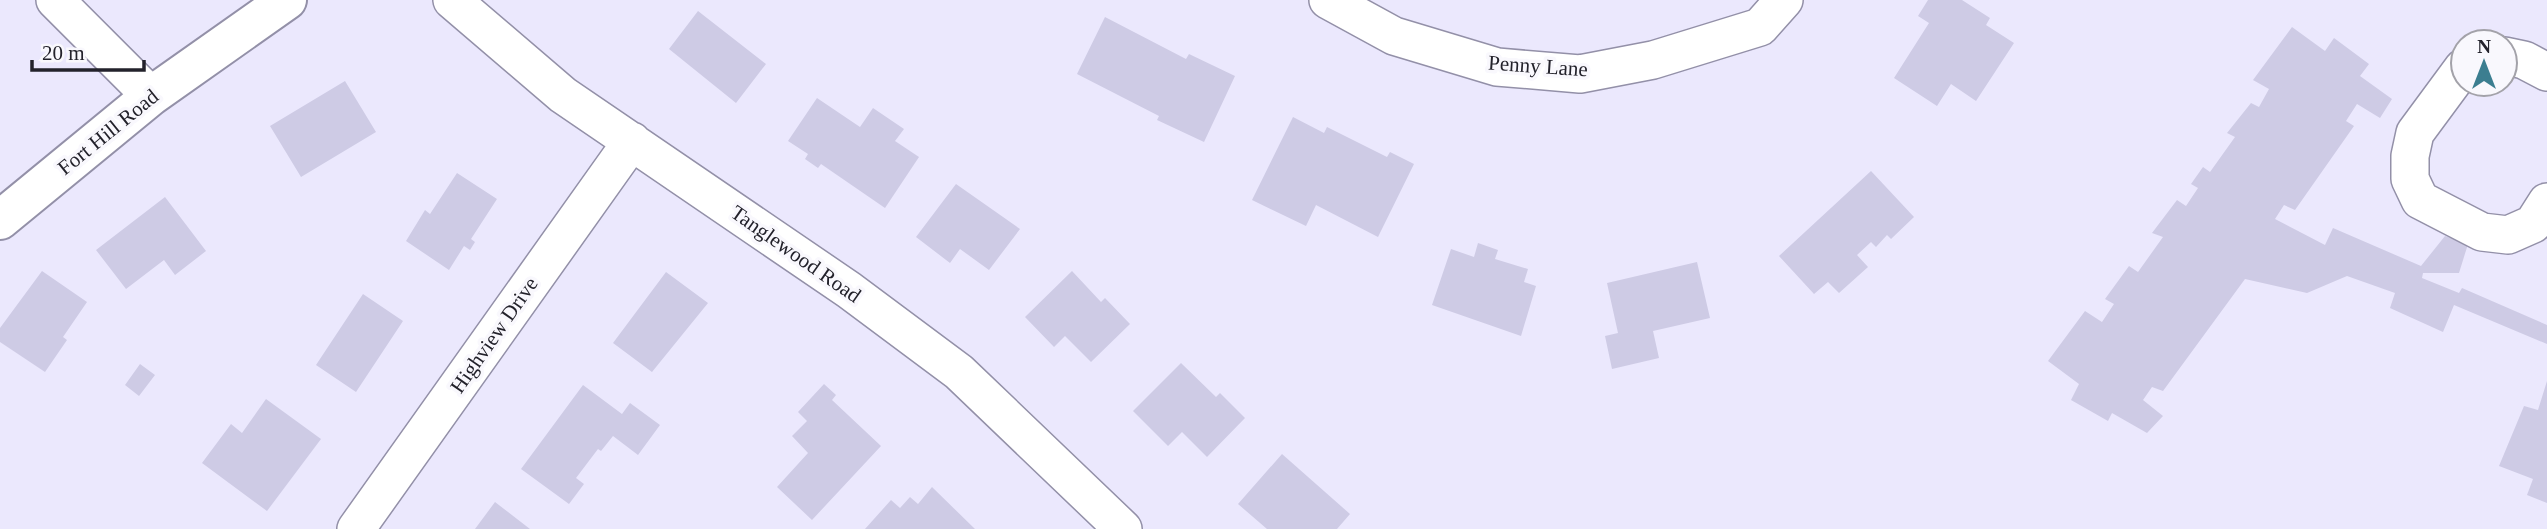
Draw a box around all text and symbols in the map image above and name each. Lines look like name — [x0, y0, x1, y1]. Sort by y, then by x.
scale bar — [32, 28, 144, 72]
north arrow — [2449, 28, 2519, 98]
text: N — [2477, 36, 2491, 57]
text: 20 m — [42, 41, 85, 65]
street label: Penny Lane — [1487, 51, 1589, 81]
street label: Fort Hill Road — [53, 84, 164, 180]
street label: Tanglewood Road — [726, 200, 866, 308]
street label: Highview Drive — [445, 272, 543, 398]

